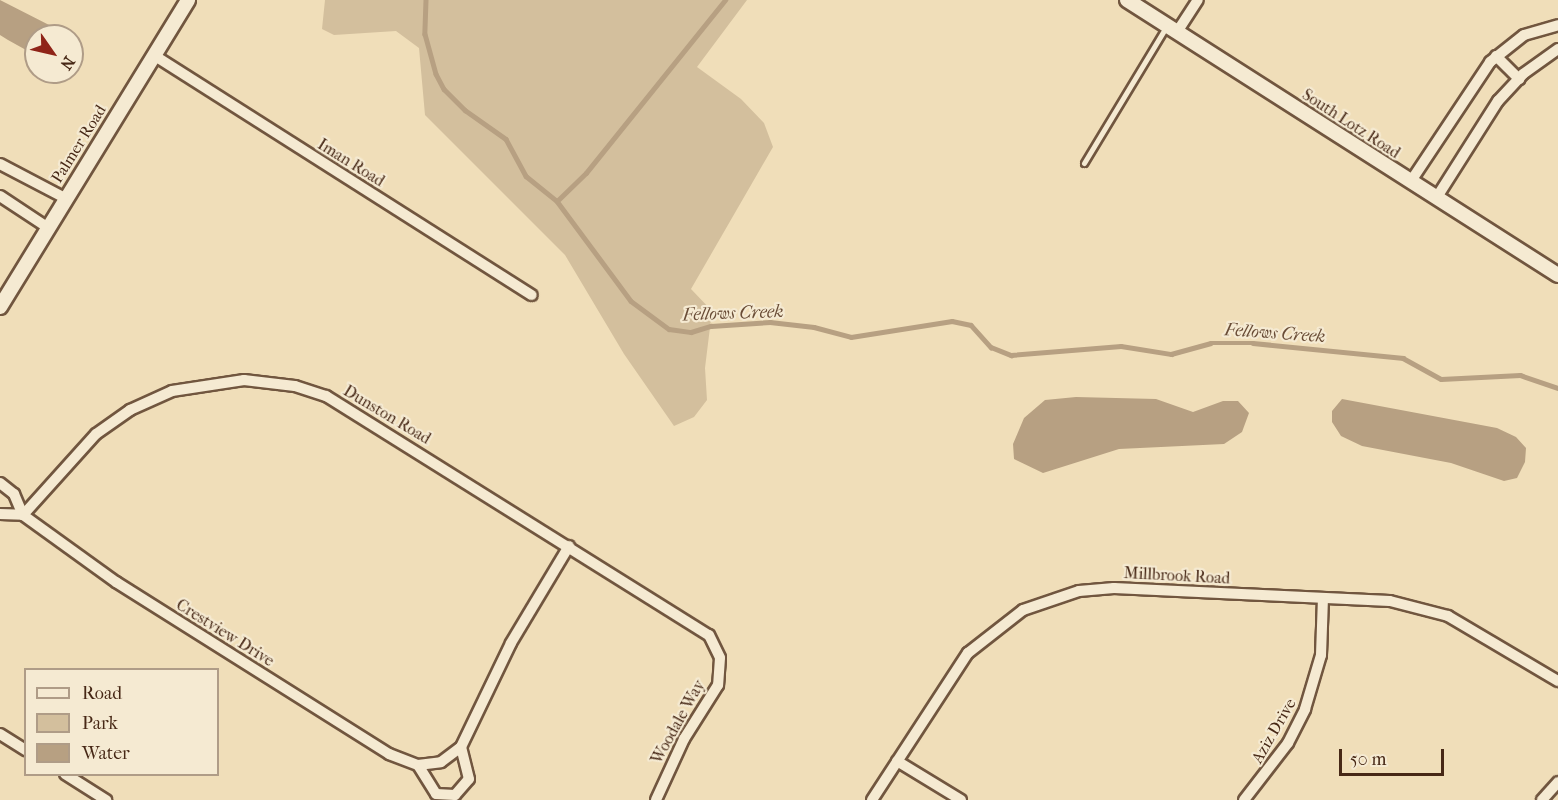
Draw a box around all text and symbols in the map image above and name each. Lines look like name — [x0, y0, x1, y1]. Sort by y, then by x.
north arrow — [24, 24, 84, 84]
text: N — [56, 53, 79, 74]
street label: South Lotz Road — [1298, 85, 1404, 163]
street label: Palmer Road — [47, 101, 111, 187]
street label: Iman Road — [314, 135, 388, 191]
water label: Fellows Creek — [682, 301, 784, 327]
water label: Fellows Creek — [1224, 320, 1326, 348]
street label: Dunston Road — [340, 381, 434, 449]
street label: Millbrook Road — [1123, 564, 1231, 588]
street label: Crestview Drive — [173, 595, 277, 671]
legend — [24, 668, 219, 776]
street label: Woodale Way — [647, 677, 709, 767]
text: Road — [82, 683, 122, 704]
street label: Aziz Drive — [1248, 695, 1300, 767]
text: Park — [82, 713, 118, 734]
scale bar — [1342, 737, 1447, 775]
text: Water — [82, 743, 130, 764]
text: 50 m — [1350, 749, 1386, 770]

